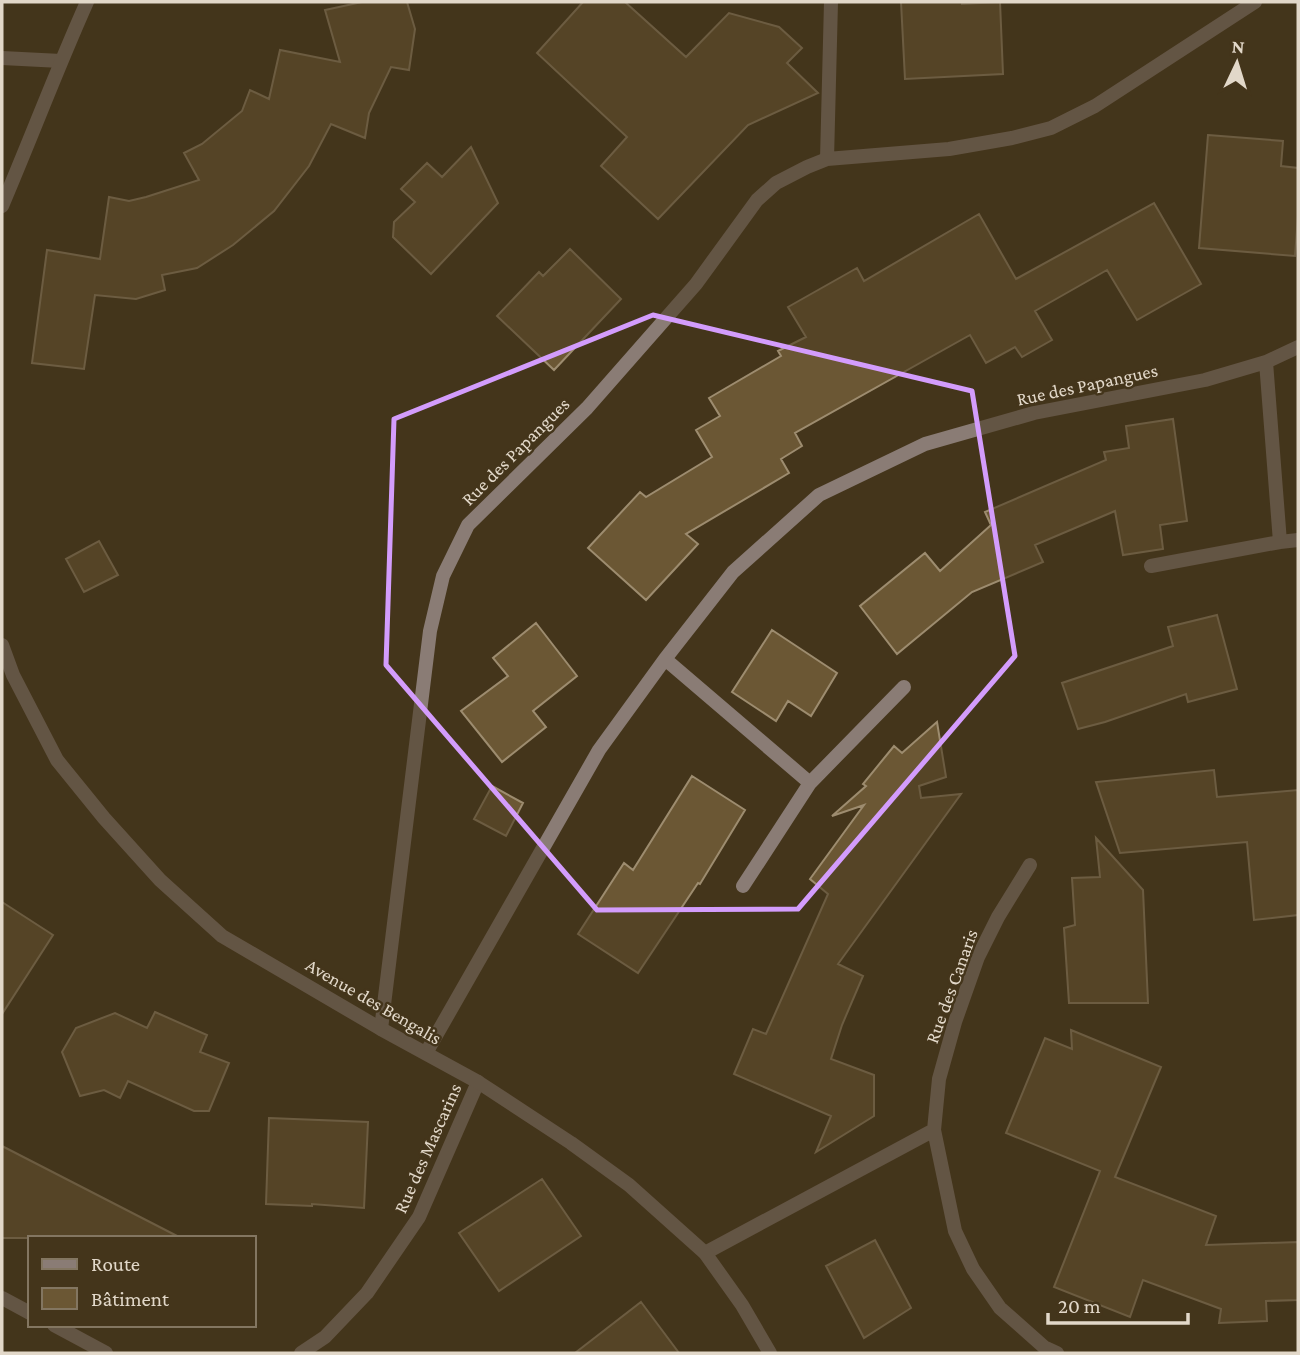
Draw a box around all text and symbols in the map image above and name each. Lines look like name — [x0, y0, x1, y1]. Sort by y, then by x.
north arrow — [1202, 28, 1272, 98]
text: N — [1231, 36, 1245, 57]
street label: Rue des Papangues — [1015, 359, 1160, 410]
street label: Rue des Papangues — [457, 393, 574, 510]
street label: Rue des Canaris — [921, 926, 982, 1046]
street label: Avenue des Bengalis — [302, 954, 445, 1049]
street label: Rue des Mascarins — [389, 1080, 465, 1216]
legend — [28, 1236, 256, 1327]
text: Route — [91, 1252, 140, 1276]
scale bar — [1048, 1282, 1188, 1326]
text: Bâtiment — [91, 1287, 170, 1311]
text: 20 m — [1058, 1294, 1101, 1318]

